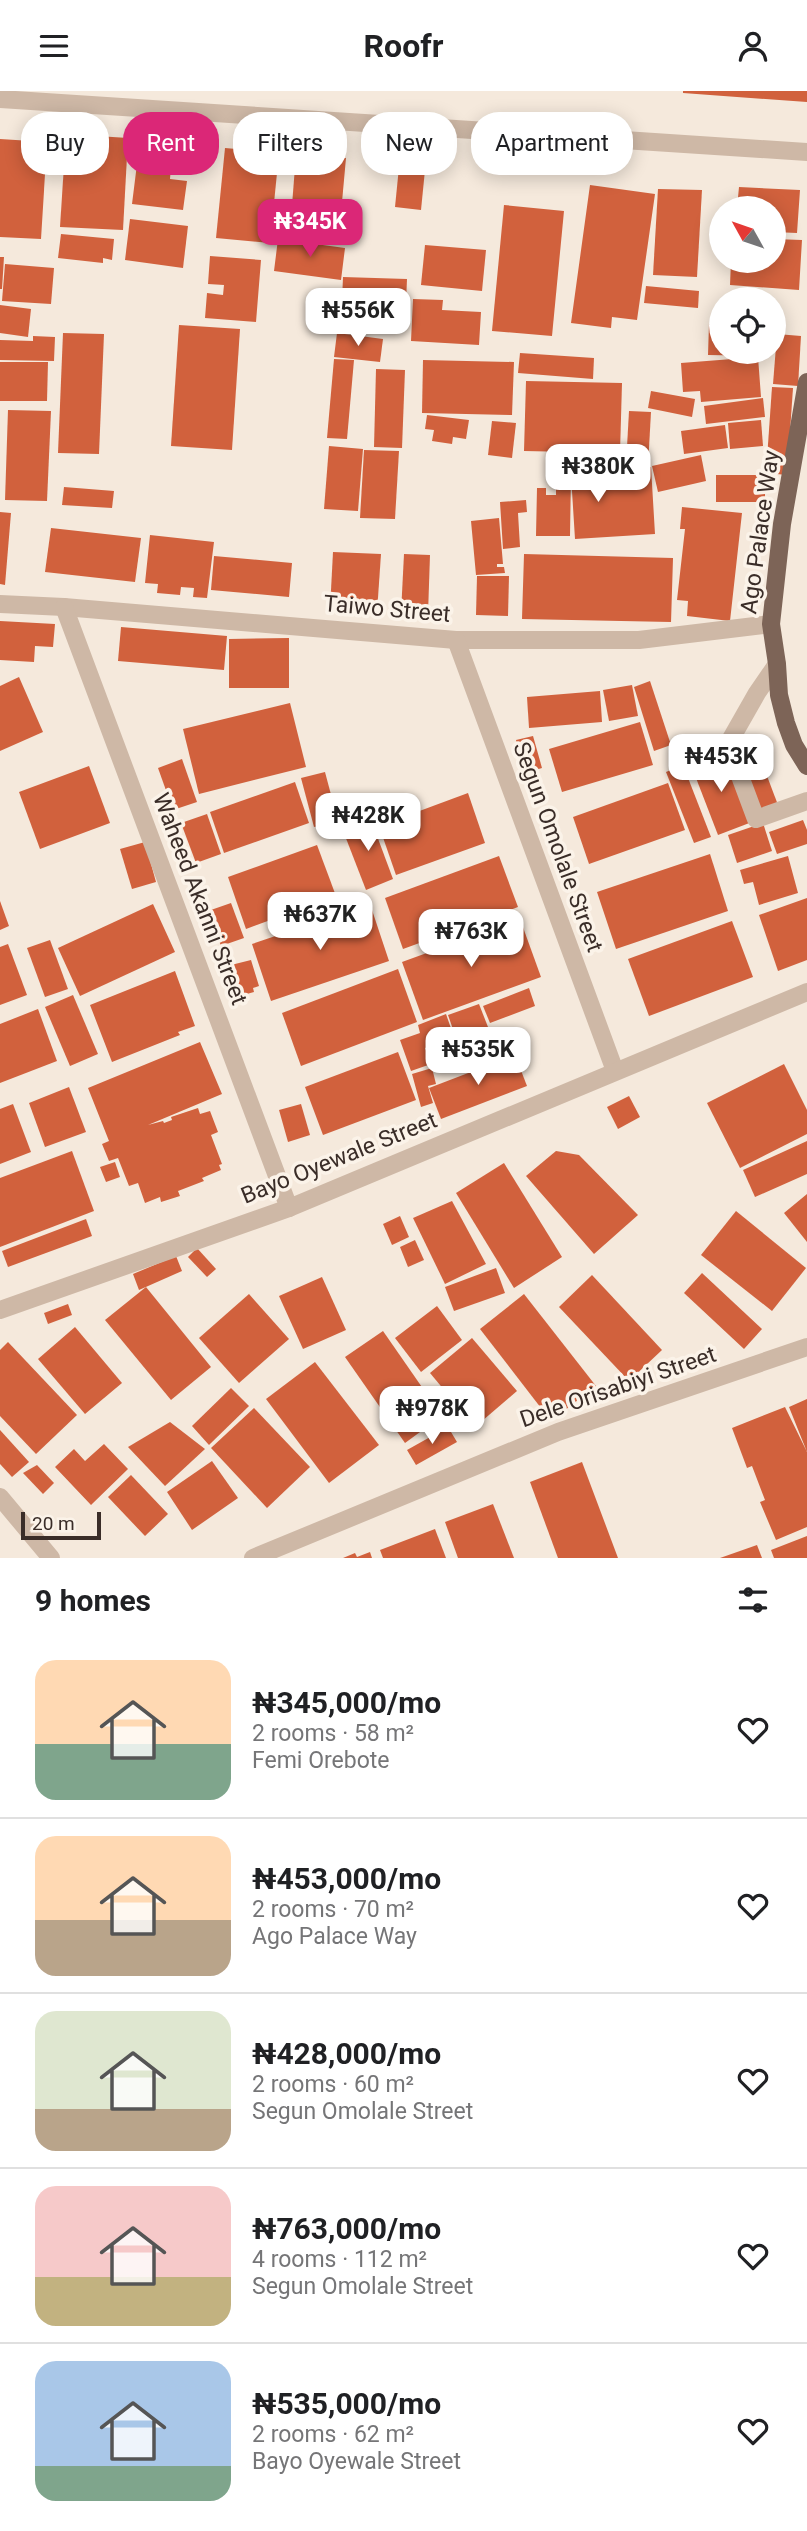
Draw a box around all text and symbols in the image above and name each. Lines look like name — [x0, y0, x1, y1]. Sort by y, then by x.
icon: menu — [35, 27, 73, 65]
text: Roofr — [364, 27, 443, 65]
icon: person — [734, 27, 772, 65]
chip: Buy — [21, 112, 109, 175]
chip: Rent — [123, 112, 219, 175]
chip: Filters — [233, 112, 347, 175]
chip: New — [361, 112, 457, 175]
chip: Apartment — [471, 112, 633, 175]
north arrow — [709, 196, 786, 273]
map controls — [709, 196, 786, 364]
pin: ₦345K — [261, 199, 359, 259]
text: ₦345K — [274, 208, 346, 235]
button: locate — [709, 287, 786, 364]
pin: ₦556K — [309, 289, 407, 348]
text: ₦556K — [322, 297, 394, 324]
pin: ₦380K — [549, 445, 647, 504]
street label: Ago Palace Way — [735, 448, 785, 616]
text: ₦380K — [562, 453, 634, 480]
street label: Taiwo Street — [322, 590, 452, 628]
pin: ₦453K — [672, 735, 770, 794]
street label: Segun Omolale Street — [507, 738, 609, 956]
text: ₦453K — [685, 743, 757, 770]
street label: Waheed Akanni Street — [147, 789, 253, 1009]
pin: ₦428K — [319, 793, 417, 853]
text: ₦428K — [332, 802, 404, 829]
pin: ₦637K — [271, 893, 369, 952]
text: ₦637K — [284, 901, 356, 928]
pin: ₦763K — [422, 909, 520, 969]
text: ₦763K — [435, 918, 507, 945]
pin: ₦535K — [429, 1027, 527, 1087]
text: ₦535K — [442, 1036, 514, 1063]
street label: Bayo Oyewale Street — [237, 1106, 441, 1210]
street label: Dele Orisabiyi Street — [516, 1341, 720, 1433]
pin: ₦978K — [383, 1387, 481, 1446]
text: ₦978K — [396, 1395, 468, 1422]
scale bar — [21, 1509, 102, 1541]
text: 20 m — [32, 1512, 75, 1535]
icon: filters — [734, 1581, 772, 1619]
text: 9 homes — [35, 1583, 151, 1618]
text: ₦345,000/mo — [252, 1685, 441, 1720]
icon: home — [91, 1688, 175, 1772]
icon: heart — [734, 1711, 772, 1749]
text: 2 rooms · 58 m² — [252, 1720, 414, 1747]
text: Femi Orebote — [252, 1747, 390, 1774]
text: ₦453,000/mo — [252, 1861, 441, 1896]
icon: home — [91, 1864, 175, 1948]
icon: heart — [734, 1887, 772, 1925]
text: 2 rooms · 70 m² — [252, 1896, 414, 1923]
text: Ago Palace Way — [252, 1923, 417, 1950]
text: ₦428,000/mo — [252, 2036, 441, 2071]
icon: home — [91, 2039, 175, 2123]
icon: heart — [734, 2062, 772, 2100]
text: 2 rooms · 60 m² — [252, 2071, 414, 2098]
text: Segun Omolale Street — [252, 2098, 473, 2125]
text: ₦763,000/mo — [252, 2211, 441, 2246]
icon: home — [91, 2214, 175, 2298]
icon: heart — [734, 2237, 772, 2275]
text: 4 rooms · 112 m² — [252, 2246, 427, 2273]
text: Segun Omolale Street — [252, 2273, 473, 2300]
text: ₦535,000/mo — [252, 2386, 441, 2421]
icon: home — [91, 2389, 175, 2473]
icon: heart — [734, 2412, 772, 2450]
text: 2 rooms · 62 m² — [252, 2421, 414, 2448]
text: Bayo Oyewale Street — [252, 2448, 461, 2475]

